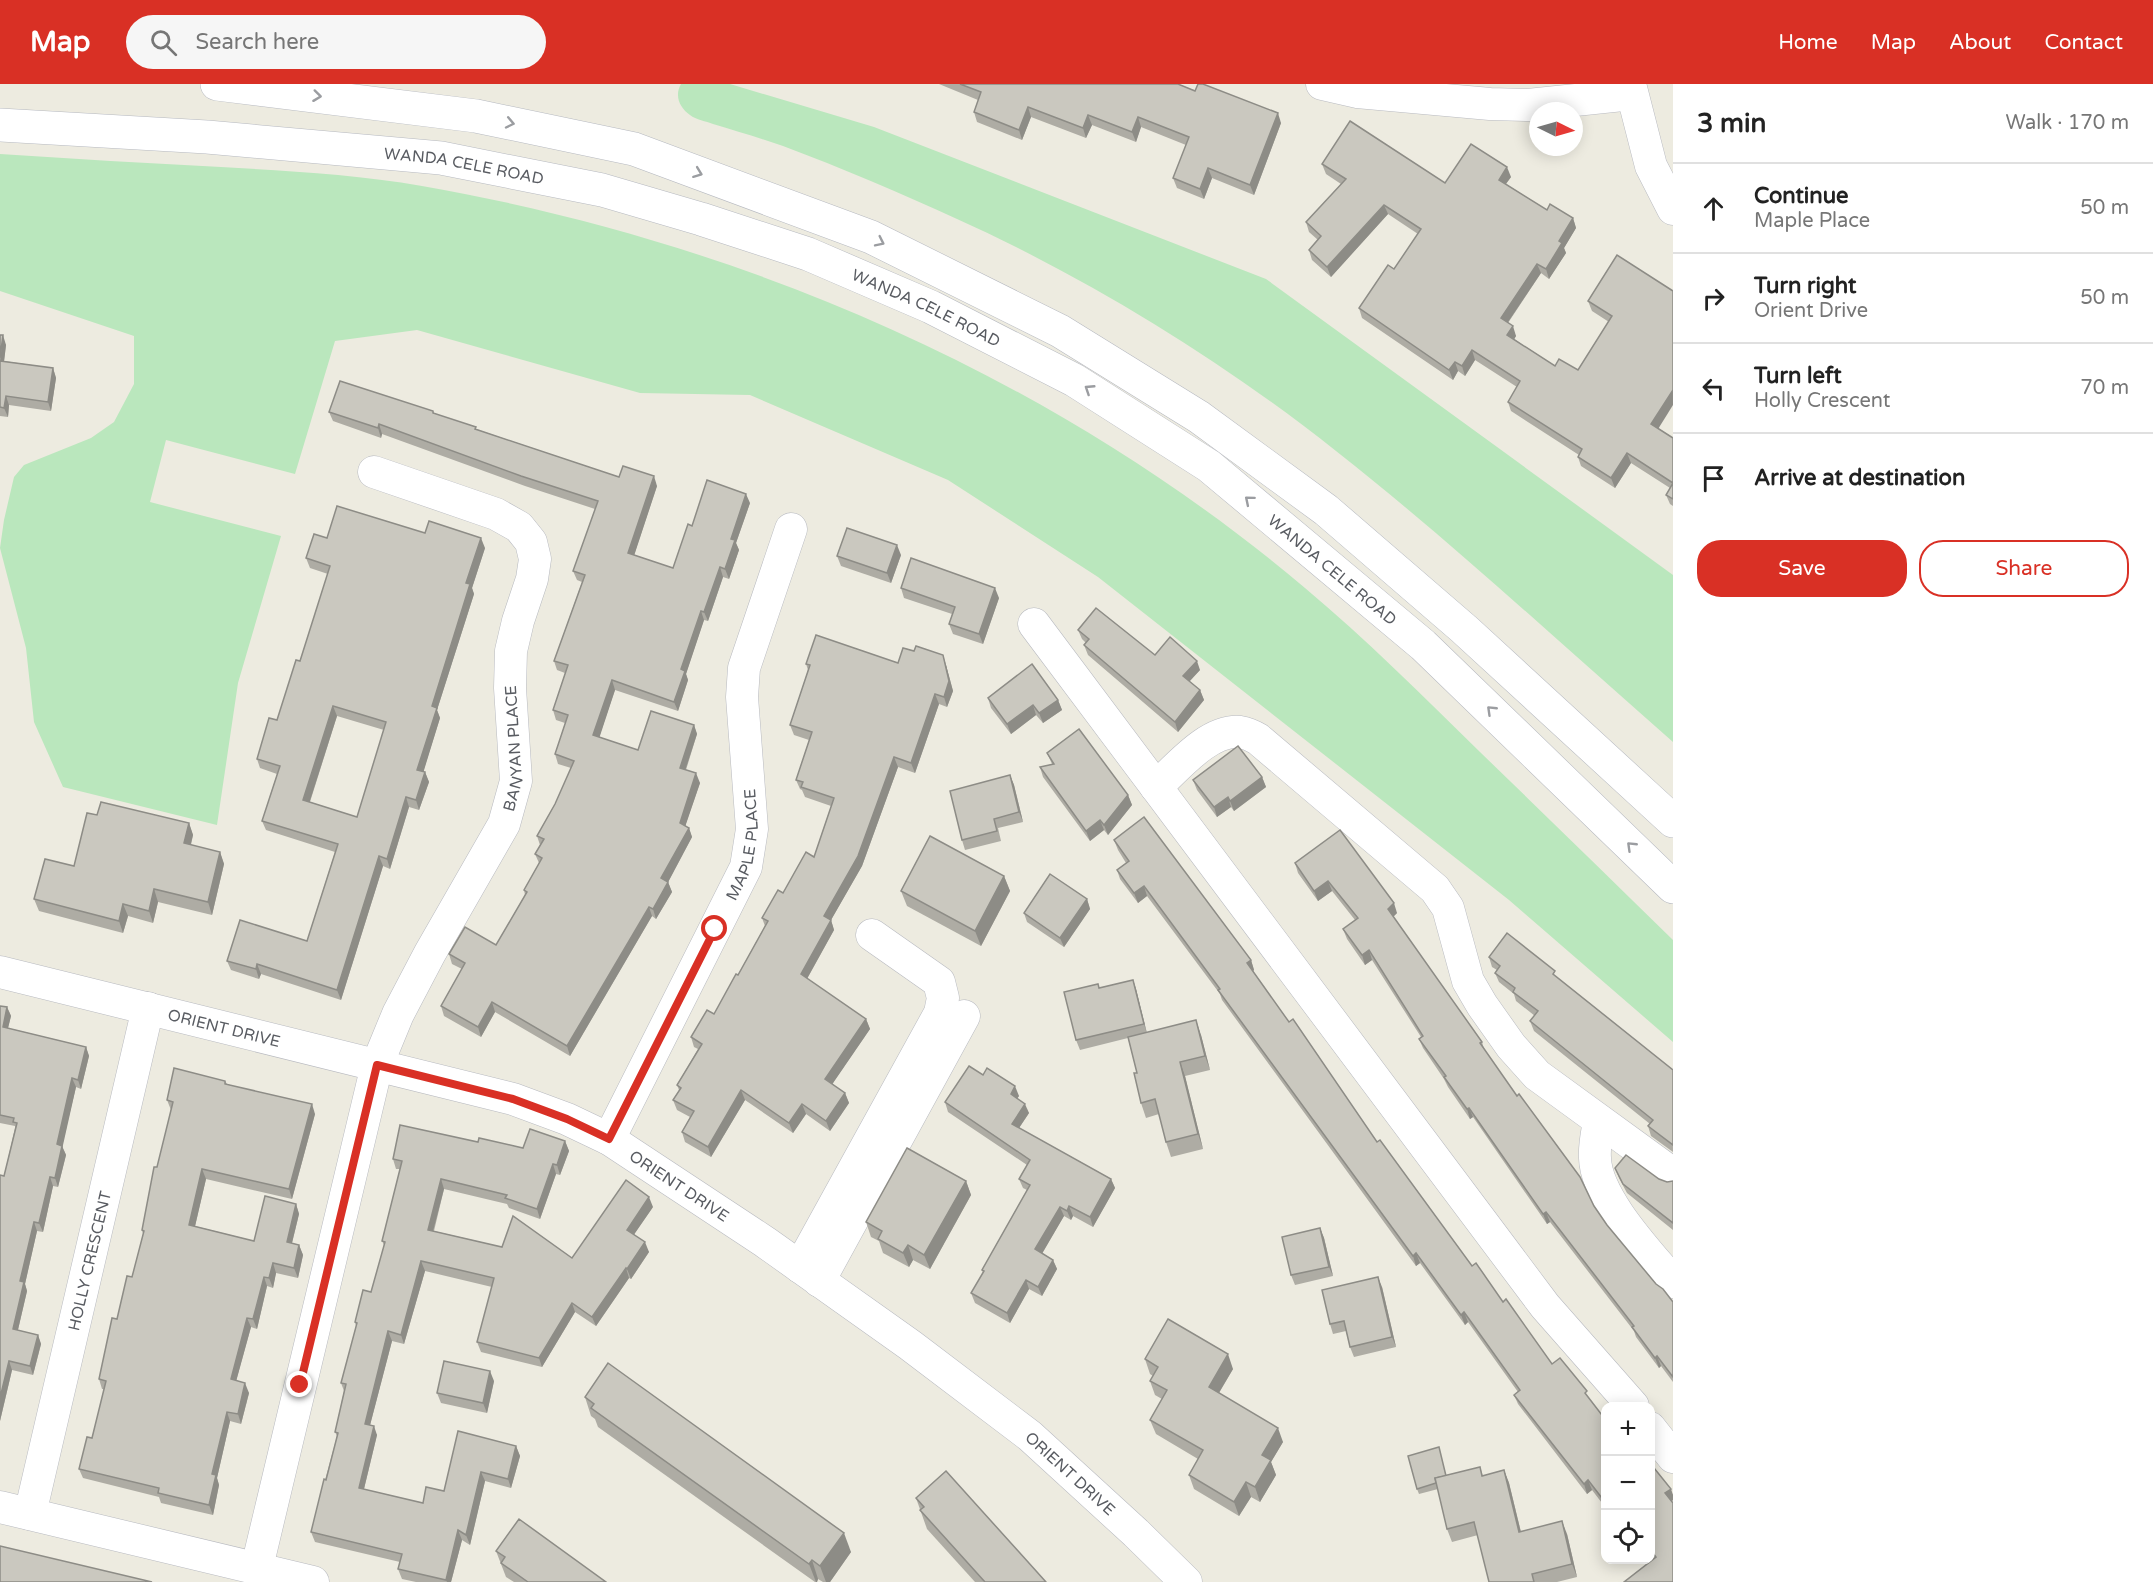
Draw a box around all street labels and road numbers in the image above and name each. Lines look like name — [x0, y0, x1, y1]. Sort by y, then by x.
street label: WANDA CELE ROAD — [383, 144, 545, 189]
street label: WANDA CELE ROAD — [848, 265, 1004, 352]
street label: WANDA CELE ROAD — [1264, 511, 1401, 630]
street label: BANYAN PLACE — [499, 685, 528, 814]
street label: MAPLE PLACE — [722, 788, 763, 904]
street label: ORIENT DRIVE — [166, 1005, 282, 1052]
street label: ORIENT DRIVE — [625, 1146, 733, 1226]
street label: HOLLY CRESCENT — [64, 1189, 116, 1333]
street label: ORIENT DRIVE — [1021, 1428, 1119, 1520]

